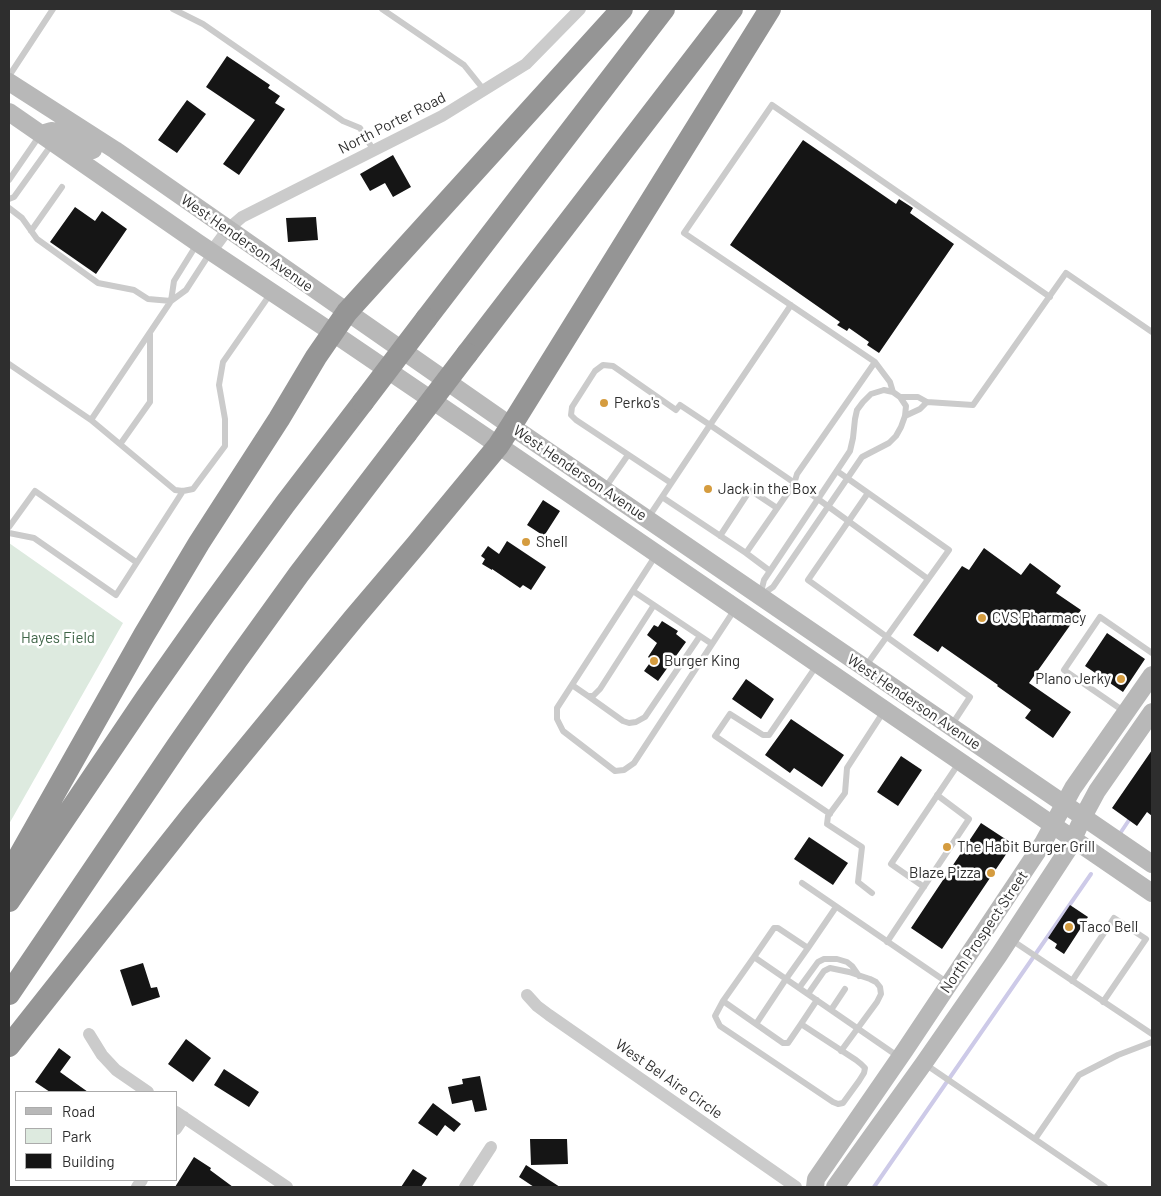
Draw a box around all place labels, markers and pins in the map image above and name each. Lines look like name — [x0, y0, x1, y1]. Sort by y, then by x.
place label: Perko's — [614, 394, 660, 412]
marker: Perko's — [598, 397, 610, 409]
place label: Jack in the Box — [718, 480, 817, 498]
marker: Jack in the Box — [702, 483, 714, 495]
place label: Shell — [536, 533, 568, 551]
marker: Shell — [520, 536, 532, 548]
place label: CVS Pharmacy — [992, 609, 1086, 627]
marker: CVS Pharmacy — [976, 612, 988, 624]
place label: Burger King — [664, 652, 740, 670]
marker: Burger King — [648, 655, 660, 667]
place label: Plano Jerky — [1035, 670, 1111, 688]
marker: Plano Jerky — [1115, 673, 1127, 685]
place label: The Habit Burger Grill — [957, 838, 1095, 856]
marker: The Habit Burger Grill — [941, 841, 953, 853]
place label: Blaze Pizza — [909, 864, 981, 882]
marker: Blaze Pizza — [985, 867, 997, 879]
place label: Taco Bell — [1079, 918, 1138, 936]
marker: Taco Bell — [1063, 921, 1075, 933]

